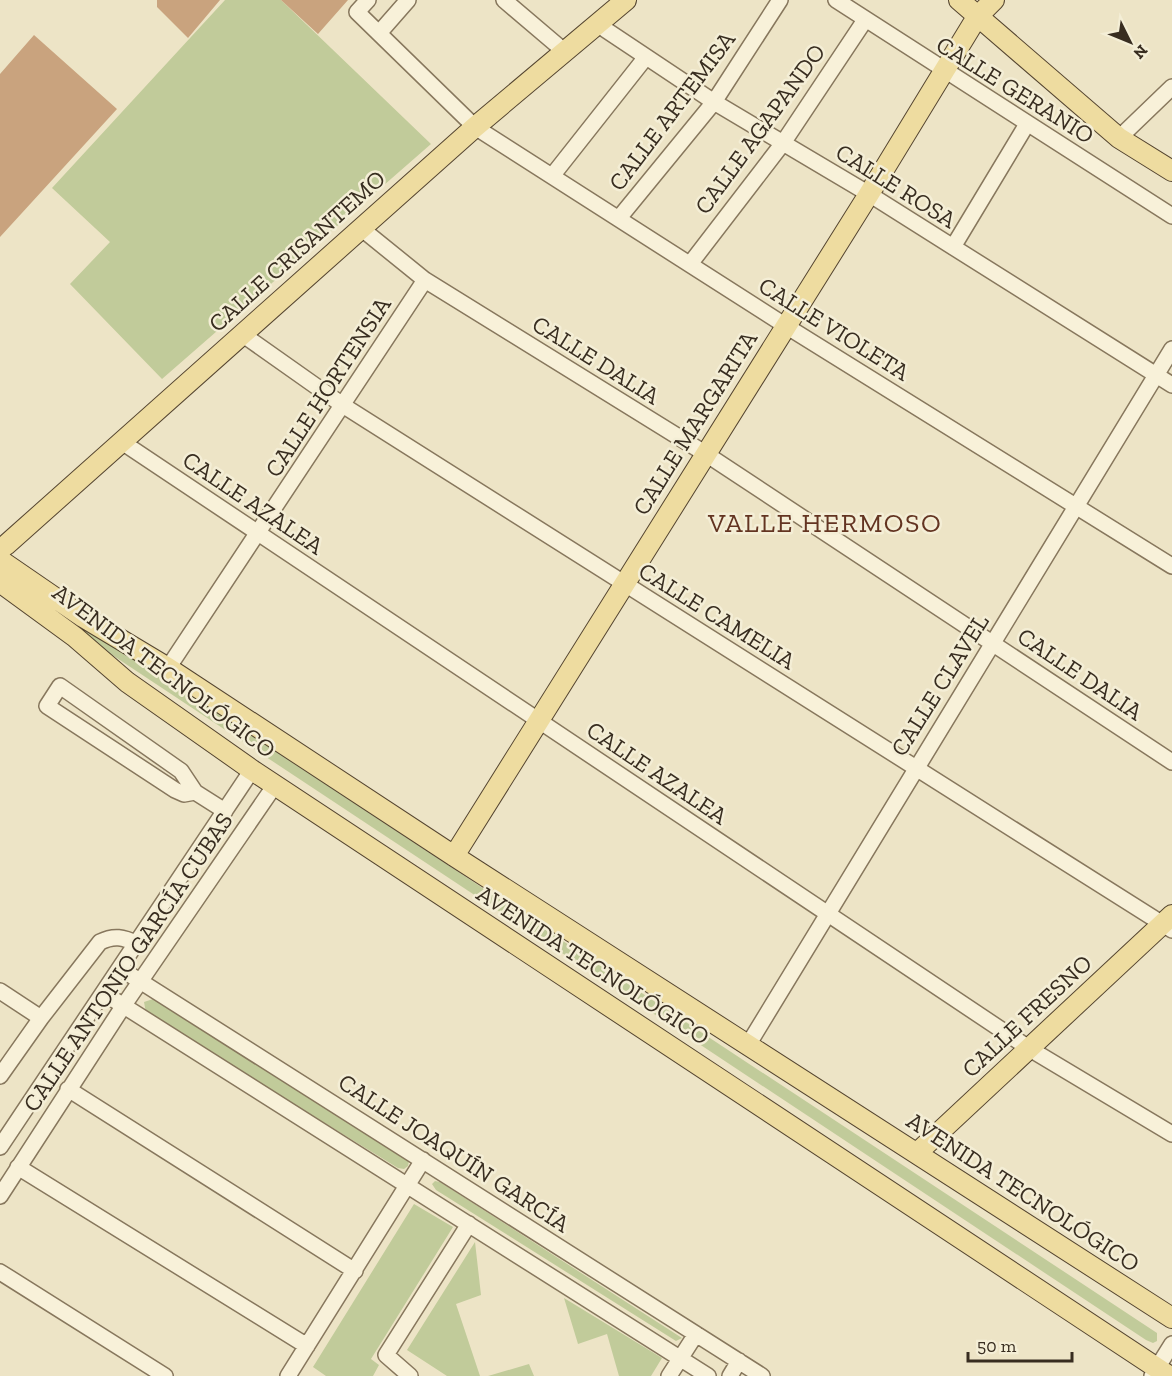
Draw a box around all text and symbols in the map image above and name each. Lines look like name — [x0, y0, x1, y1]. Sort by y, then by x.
north arrow — [1100, 12, 1160, 72]
street label: CALLE ARTEMISA — [602, 25, 741, 196]
street label: CALLE GERANIO — [931, 29, 1099, 150]
street label: CALLE AGAPANDO — [688, 38, 831, 219]
text: N — [1130, 41, 1152, 63]
street label: CALLE ROSA — [831, 137, 962, 234]
street label: CALLE CRISANTEMO — [202, 164, 391, 338]
street label: CALLE VIOLETA — [753, 271, 915, 387]
street label: CALLE HORTENSIA — [258, 291, 397, 482]
street label: CALLE DALIA — [527, 309, 666, 410]
street label: CALLE MARGARITA — [626, 325, 763, 520]
street label: CALLE AZALEA — [177, 445, 330, 561]
district label: VALLE HERMOSO — [707, 507, 942, 539]
street label: CALLE CAMELIA — [633, 556, 801, 676]
street label: AVENIDA TECNOLÓGICO — [47, 577, 282, 764]
street label: CALLE CLAVEL — [884, 608, 995, 761]
street label: CALLE DALIA — [1012, 621, 1149, 726]
street label: CALLE AZALEA — [581, 715, 734, 831]
street label: CALLE ANTONIO GARCÍA CUBAS — [16, 807, 239, 1117]
street label: AVENIDA TECNOLÓGICO — [471, 878, 715, 1051]
street label: CALLE FRESNO — [956, 948, 1098, 1083]
street label: CALLE JOAQUÍN GARCÍA — [333, 1067, 576, 1238]
street label: AVENIDA TECNOLÓGICO — [901, 1105, 1145, 1278]
scale bar — [968, 1325, 1072, 1363]
text: 50 m — [977, 1335, 1017, 1357]

